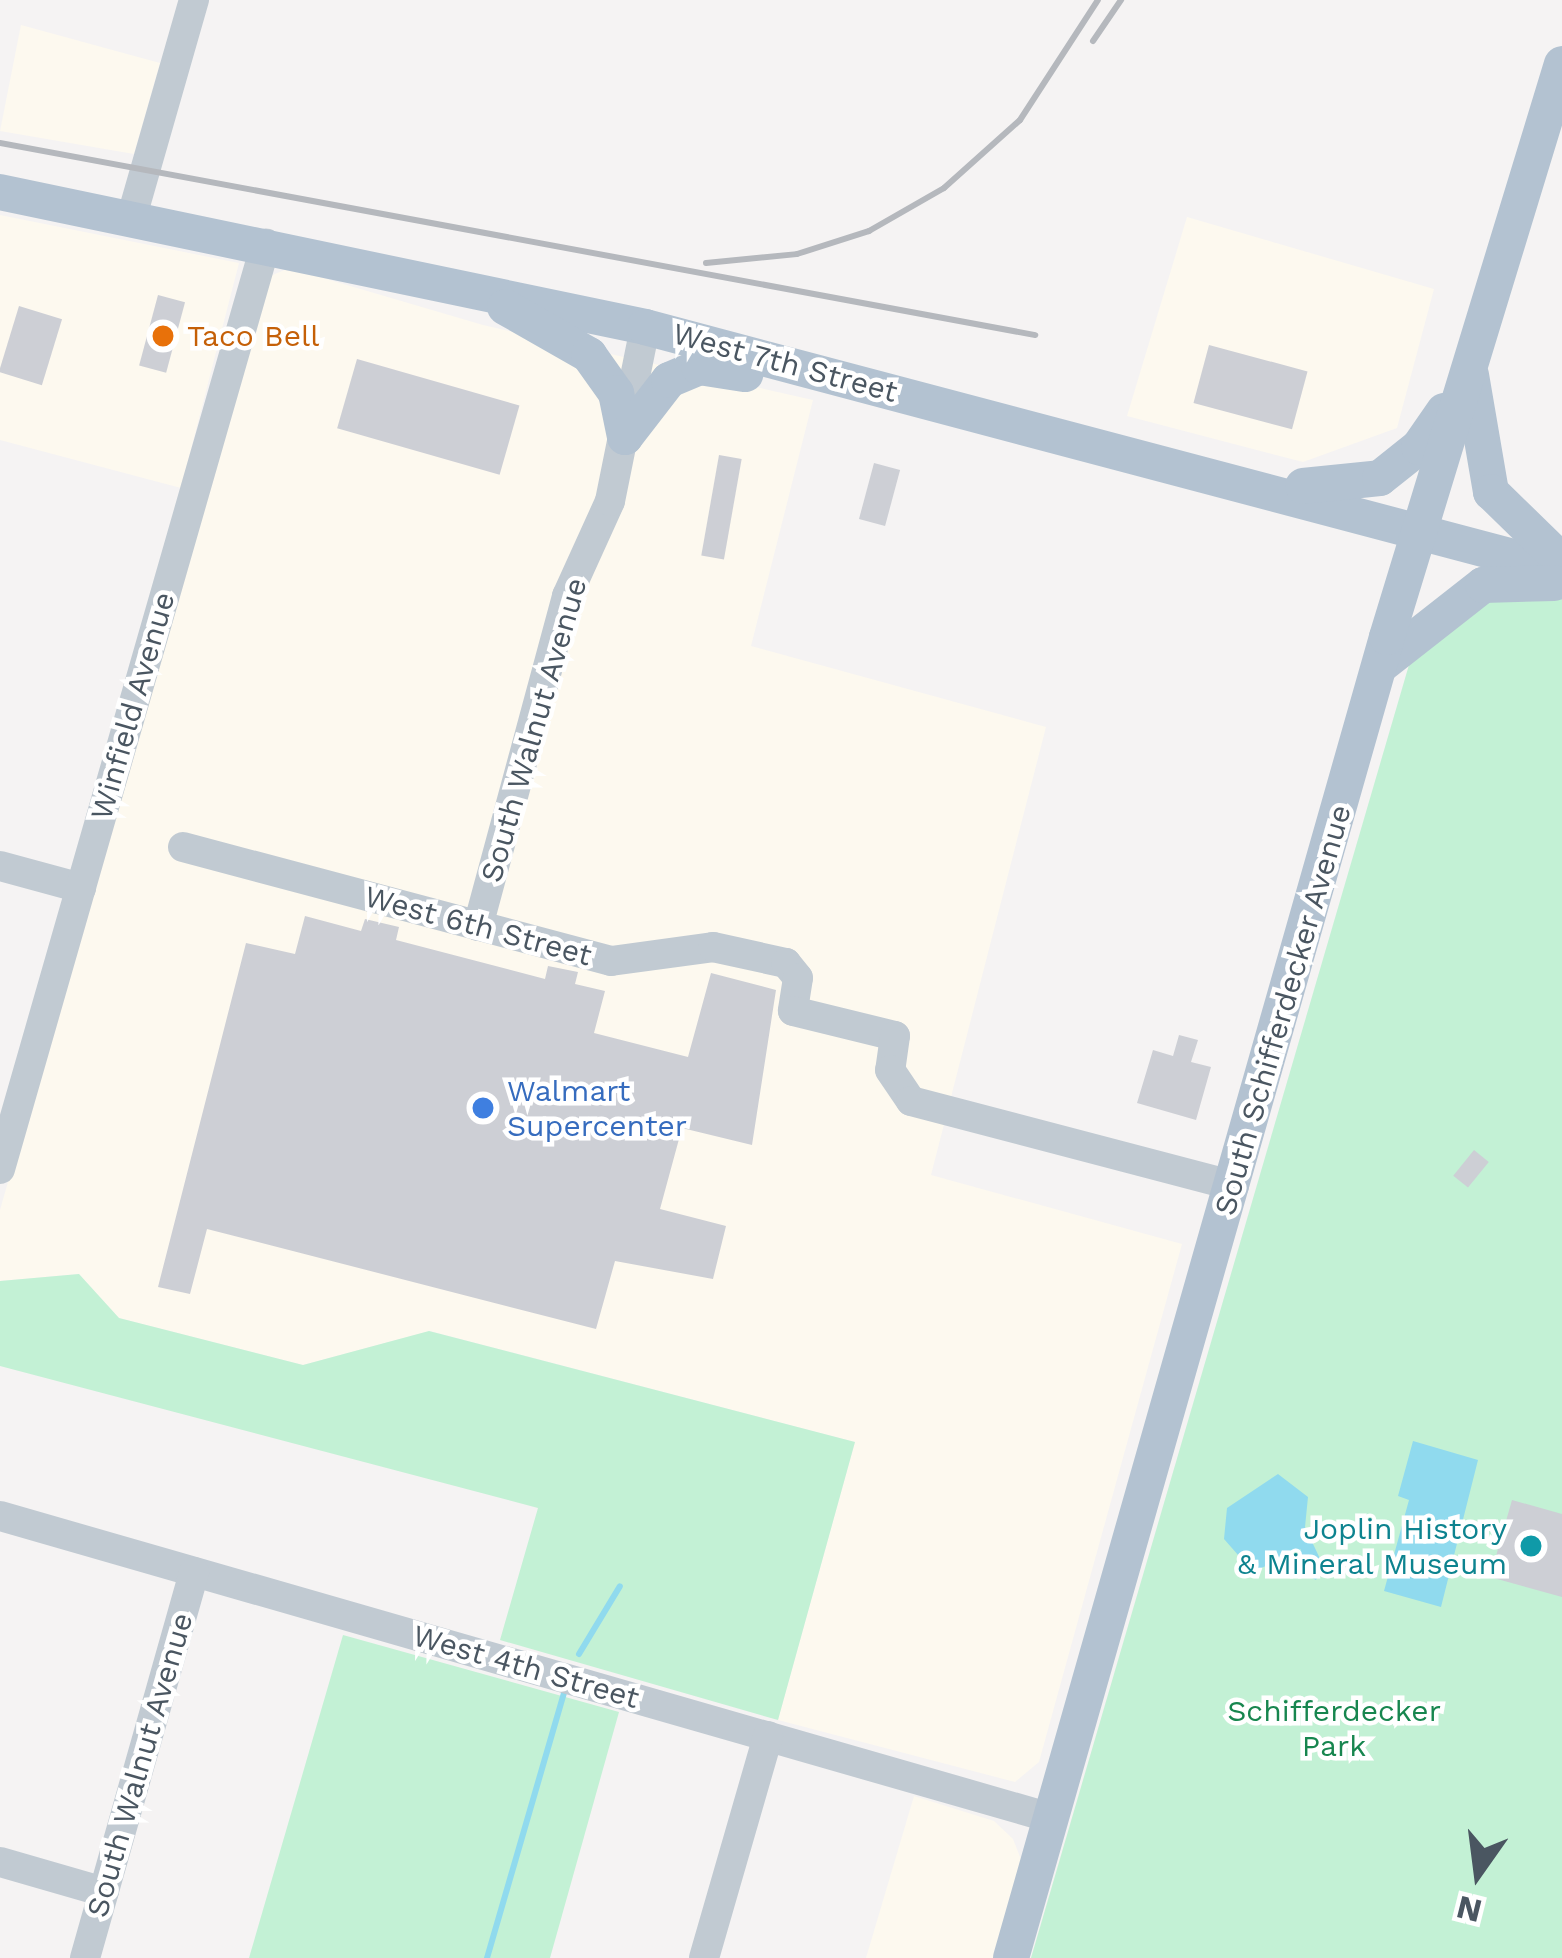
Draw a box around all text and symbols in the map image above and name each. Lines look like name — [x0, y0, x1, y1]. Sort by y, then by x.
street label: West 7th Street — [668, 316, 902, 410]
place label: Taco Bell — [187, 318, 319, 354]
marker: Taco Bell — [150, 323, 176, 349]
street label: South Walnut Avenue — [473, 573, 595, 887]
street label: Winfield Avenue — [83, 587, 183, 825]
street label: South Schifferdecker Avenue — [1207, 800, 1359, 1220]
street label: West 6th Street — [361, 878, 595, 974]
place label: Walmart Supercenter — [507, 1073, 687, 1144]
marker: Walmart Supercenter — [470, 1095, 496, 1121]
place label: Joplin History & Mineral Museum — [1236, 1511, 1507, 1582]
marker: Joplin History & Mineral Museum — [1518, 1533, 1544, 1559]
street label: South Walnut Avenue — [79, 1608, 201, 1922]
street label: West 4th Street — [409, 1617, 643, 1717]
park label: Schifferdecker Park — [1227, 1693, 1441, 1764]
north arrow — [1418, 1814, 1538, 1934]
text: N — [1453, 1888, 1486, 1931]

